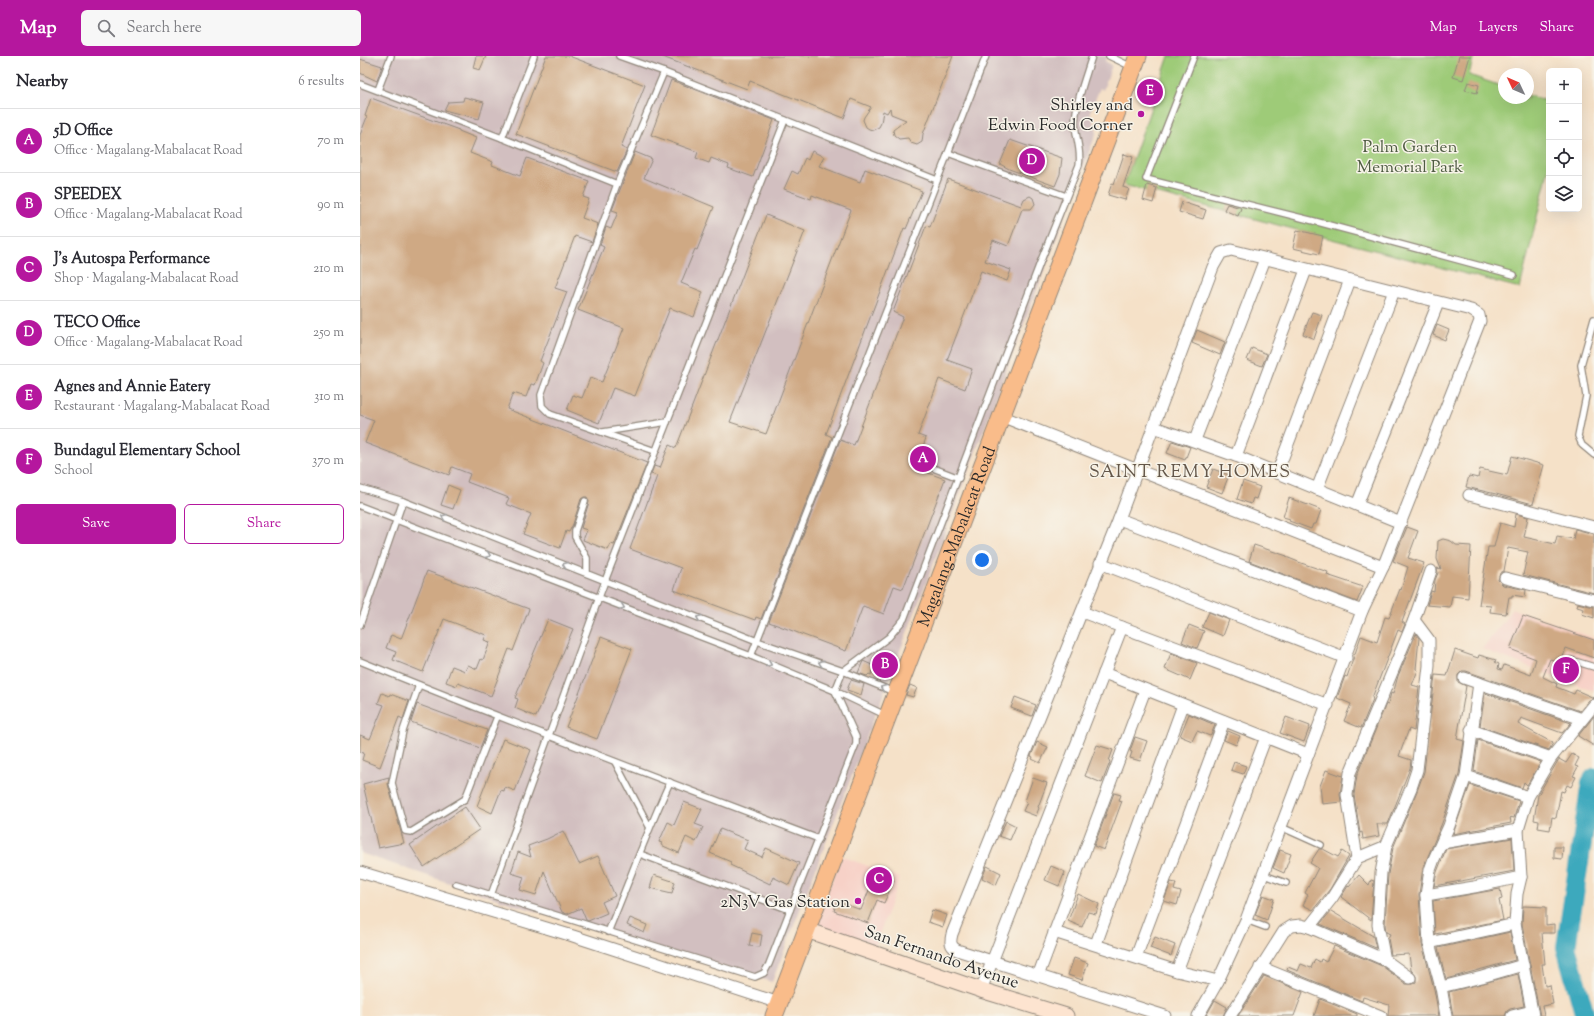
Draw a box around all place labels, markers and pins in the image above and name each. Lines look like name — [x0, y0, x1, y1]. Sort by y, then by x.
pin: E — [1137, 77, 1163, 107]
place label: Shirley and Edwin Food Corner — [988, 94, 1134, 138]
marker: Shirley and Edwin Food Corner — [1136, 109, 1146, 119]
pin: D — [1019, 146, 1045, 176]
pin: A — [910, 444, 936, 474]
pin: B — [872, 650, 898, 680]
pin: F — [1553, 655, 1579, 685]
pin: C — [866, 865, 892, 895]
place label: 2N3V Gas Station — [720, 891, 850, 915]
marker: 2N3V Gas Station — [853, 896, 863, 906]

